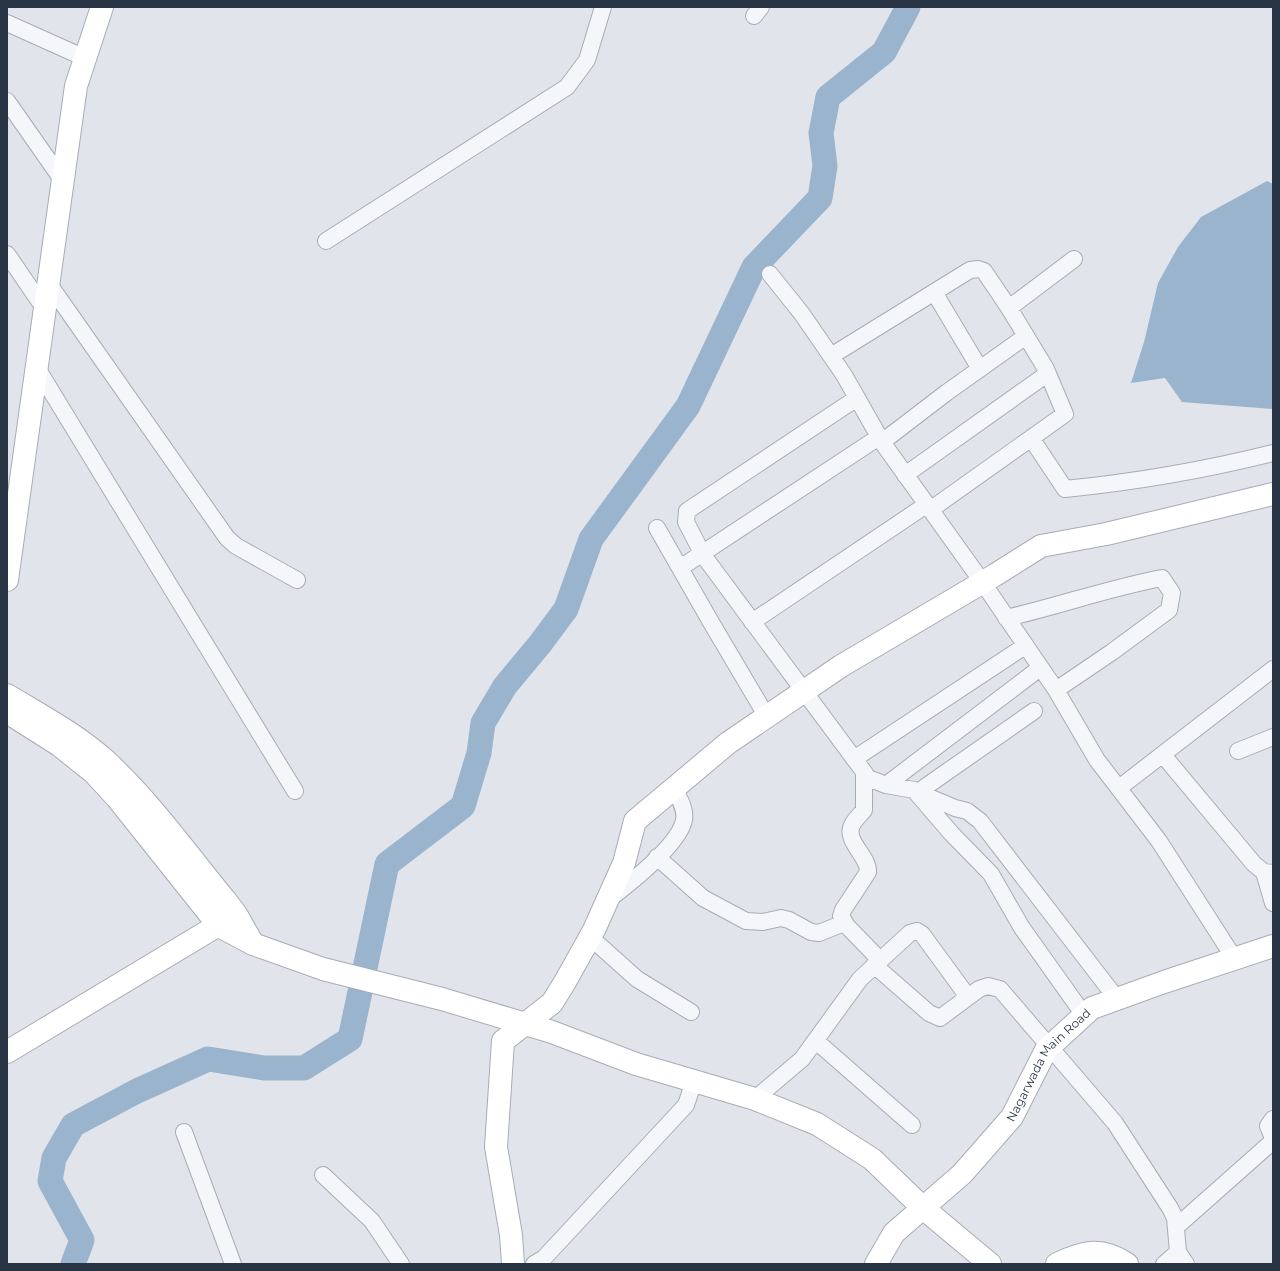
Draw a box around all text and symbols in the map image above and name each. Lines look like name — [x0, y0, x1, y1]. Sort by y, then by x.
street label: Nagarwada Main Road — [1003, 1005, 1093, 1124]

